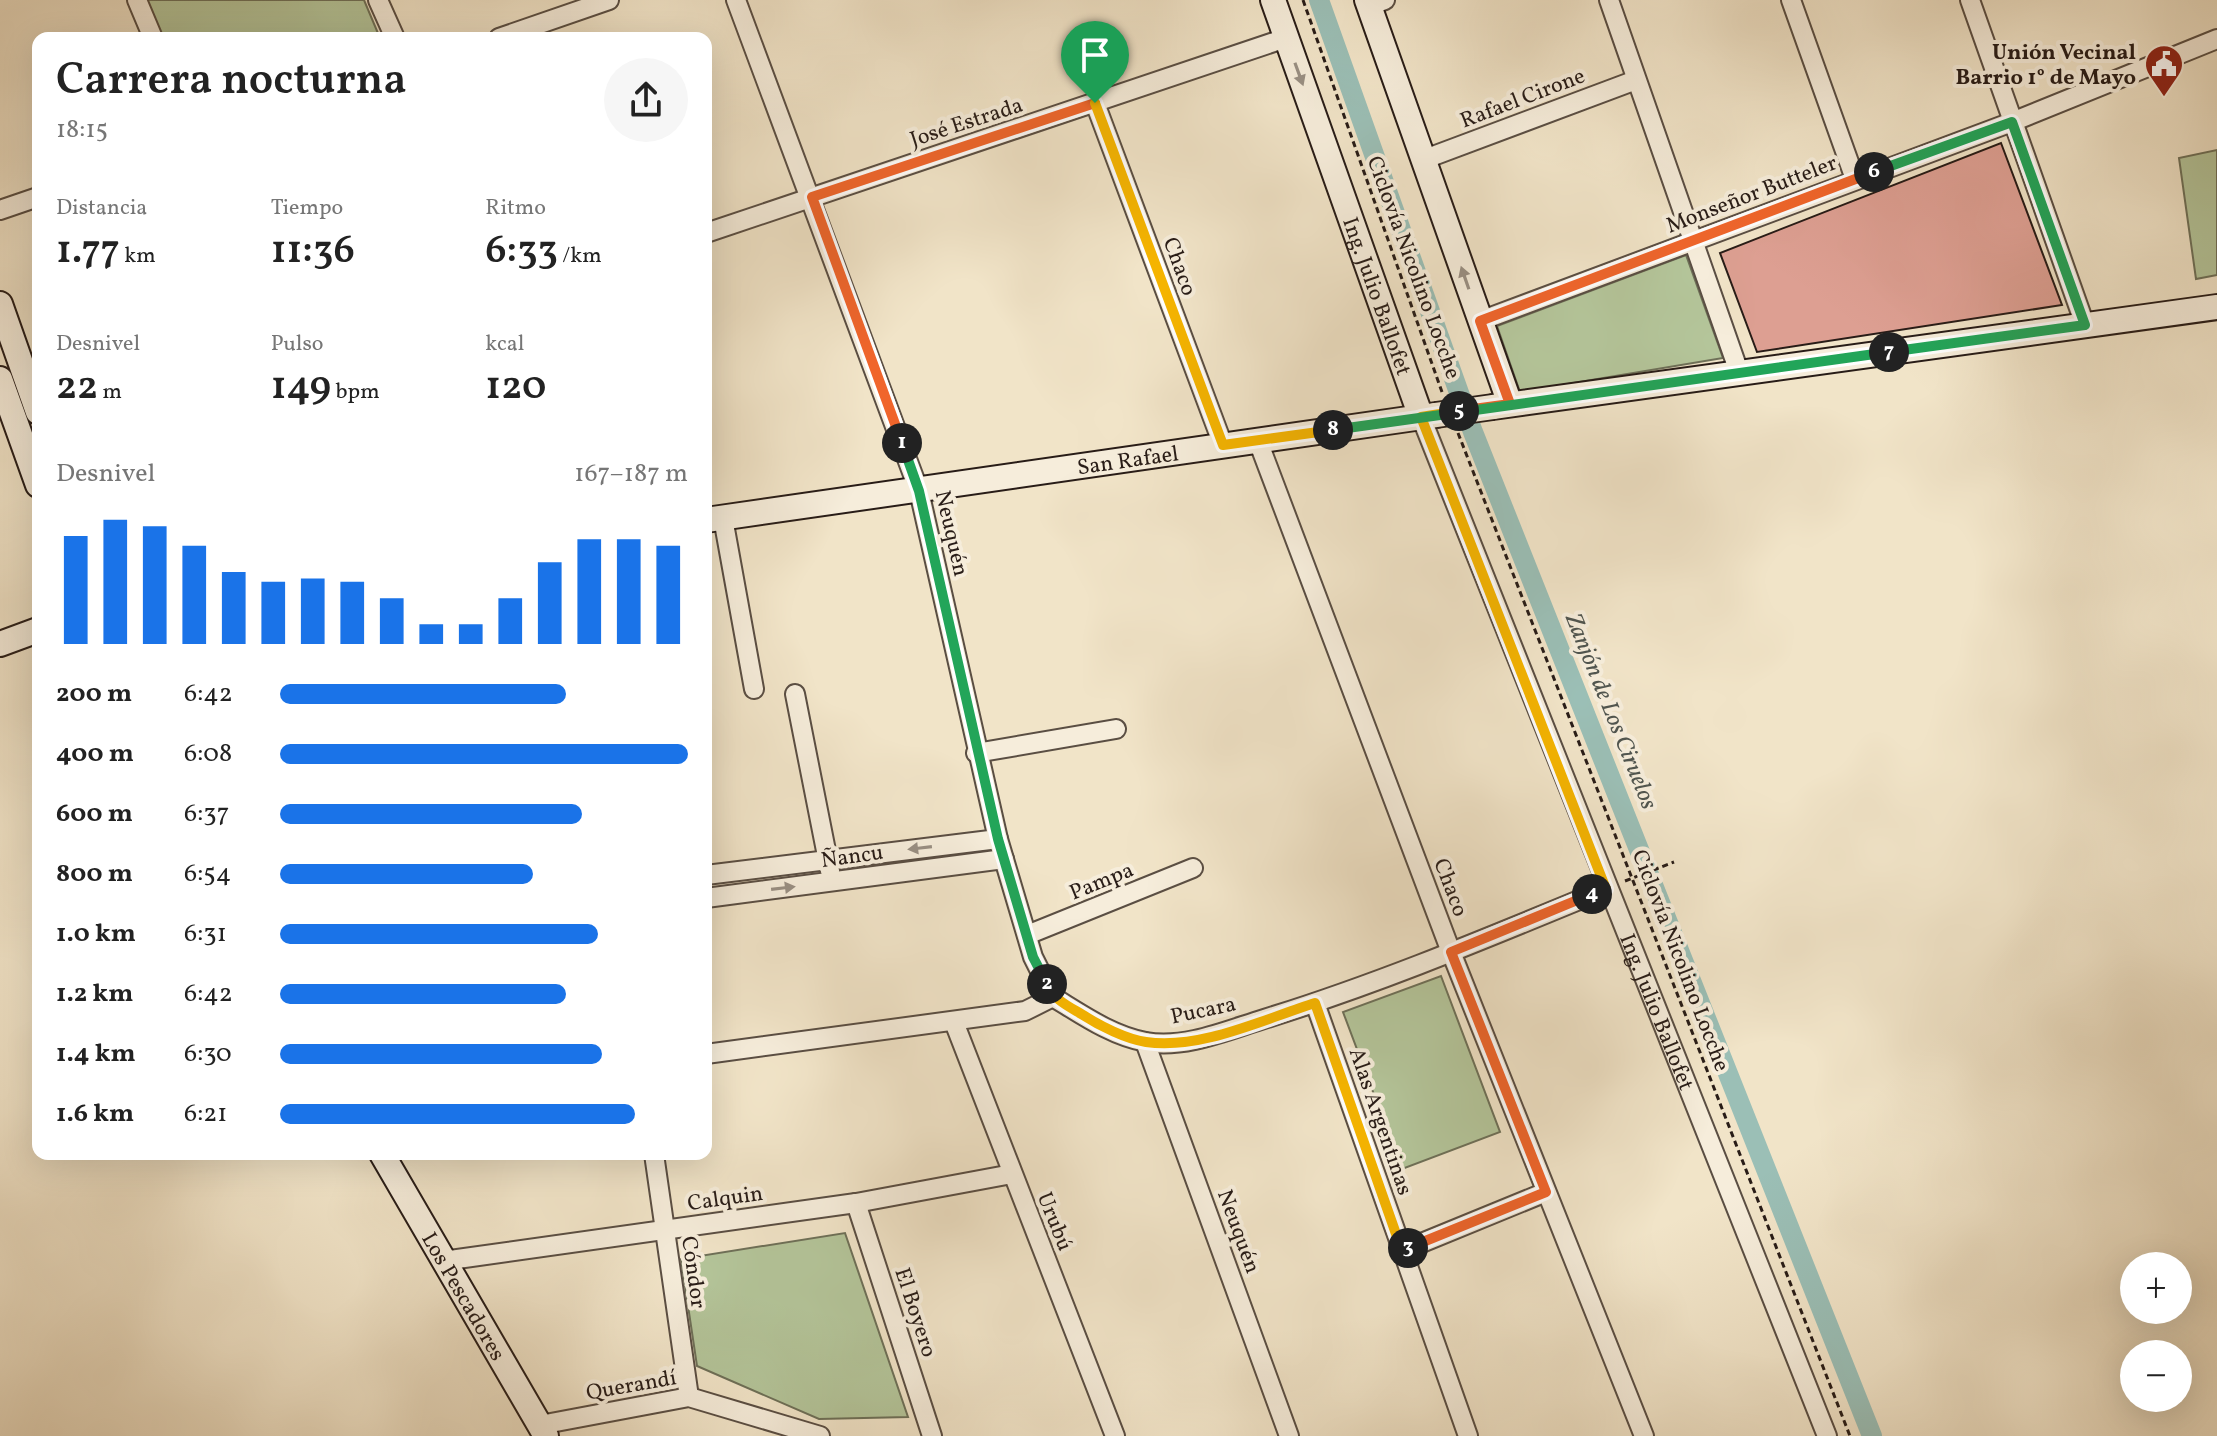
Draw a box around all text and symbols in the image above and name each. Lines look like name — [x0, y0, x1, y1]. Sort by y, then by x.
pin — [1061, 21, 1129, 103]
icon: arrive — [1073, 33, 1117, 77]
place label: Unión Vecinal Barrio 1° de Mayo — [1955, 38, 2136, 94]
public building icon: Unión Vecinal Barrio 1° de Mayo — [2143, 43, 2185, 98]
text: Carrera nocturna — [56, 51, 407, 112]
button: share — [604, 58, 688, 142]
street label: Rafael Cirone — [1456, 61, 1590, 137]
one-way arrow — [1293, 62, 1305, 86]
street label: José Estrada — [906, 91, 1027, 156]
text: 18:15 — [56, 112, 108, 148]
street label: Monseñor Butteler — [1662, 148, 1842, 242]
street label: Ciclovía Nicolino Locche — [1358, 152, 1467, 384]
pin: 6 — [1854, 152, 1894, 192]
text: 6 — [1868, 156, 1880, 187]
text: Distancia — [56, 193, 147, 224]
text: Tiempo — [271, 193, 343, 224]
text: Ritmo — [485, 193, 546, 224]
street label: Ing. Julio Ballofet — [1333, 213, 1418, 380]
text: 1.77 — [56, 224, 120, 280]
text: 11:36 — [271, 224, 355, 280]
text: 6:33 — [485, 224, 558, 280]
street label: Chaco — [1154, 233, 1203, 300]
text: km — [120, 241, 156, 272]
text: /km — [558, 241, 602, 272]
one-way arrow — [1459, 265, 1471, 289]
text: Desnivel — [56, 329, 140, 360]
text: Pulso — [271, 329, 324, 360]
text: kcal — [485, 329, 524, 360]
pin: 7 — [1869, 332, 1909, 372]
text: 7 — [1884, 336, 1894, 367]
text: 22 — [56, 360, 98, 416]
text: 149 — [271, 360, 331, 416]
text: 120 — [485, 360, 546, 416]
text: m — [98, 377, 122, 408]
text: bpm — [331, 377, 380, 408]
pin: 5 — [1439, 391, 1479, 431]
text: 5 — [1454, 395, 1464, 426]
pin: 8 — [1313, 410, 1353, 450]
text: 8 — [1327, 414, 1339, 445]
pin: 1 — [882, 423, 922, 463]
text: 1 — [898, 427, 906, 458]
street label: San Rafael — [1075, 439, 1181, 484]
text: Desnivel — [56, 456, 155, 492]
text: 167–187 m — [574, 456, 688, 492]
street label: Neuquén — [926, 488, 975, 580]
water label: Zanjón de Los Ciruelos — [1555, 608, 1665, 815]
text: 200 m — [56, 676, 132, 712]
text: 6:42 — [184, 676, 233, 712]
text: 400 m — [56, 736, 134, 772]
text: 6:08 — [184, 736, 232, 772]
text: 600 m — [56, 796, 133, 832]
text: 6:37 — [184, 796, 229, 832]
street label: Ñancu — [819, 838, 886, 877]
one-way arrow — [907, 842, 932, 855]
street label: Ciclovía Nicolino Locche — [1623, 845, 1736, 1076]
street label: Chaco — [1424, 854, 1475, 921]
street label: Pampa — [1065, 855, 1139, 909]
text: 800 m — [56, 856, 133, 892]
text: 6:54 — [184, 856, 231, 892]
pin: 4 — [1572, 874, 1612, 914]
text: 4 — [1585, 878, 1599, 909]
one-way arrow — [771, 881, 796, 894]
text: 1.0 km — [56, 916, 136, 952]
text: 6:31 — [184, 916, 227, 952]
street label: Ing. Julio Ballofet — [1610, 930, 1701, 1096]
pin: 2 — [1027, 964, 1067, 1004]
text: 2 — [1041, 968, 1053, 999]
text: 1.2 km — [56, 976, 133, 1012]
text: 6:42 — [184, 976, 233, 1012]
street label: Pucara — [1168, 989, 1239, 1033]
text: 1.4 km — [56, 1036, 136, 1072]
text: 6:30 — [184, 1036, 232, 1072]
street label: Alas Argentinas — [1340, 1044, 1419, 1200]
text: 1.6 km — [56, 1096, 134, 1132]
text: 6:21 — [184, 1096, 227, 1132]
street label: Calquin — [686, 1179, 765, 1220]
street label: Neuquén — [1208, 1186, 1267, 1278]
street label: Urubú — [1028, 1188, 1079, 1256]
street label: Los Pescadores — [413, 1227, 512, 1367]
pin: 3 — [1388, 1228, 1428, 1268]
text: 3 — [1402, 1232, 1414, 1263]
street label: Cóndor — [672, 1234, 713, 1310]
map controls — [2120, 1252, 2192, 1412]
button: + — [2120, 1252, 2192, 1324]
street label: El Boyero — [886, 1264, 944, 1362]
button: − — [2120, 1340, 2192, 1412]
street label: Querandí — [584, 1363, 679, 1410]

